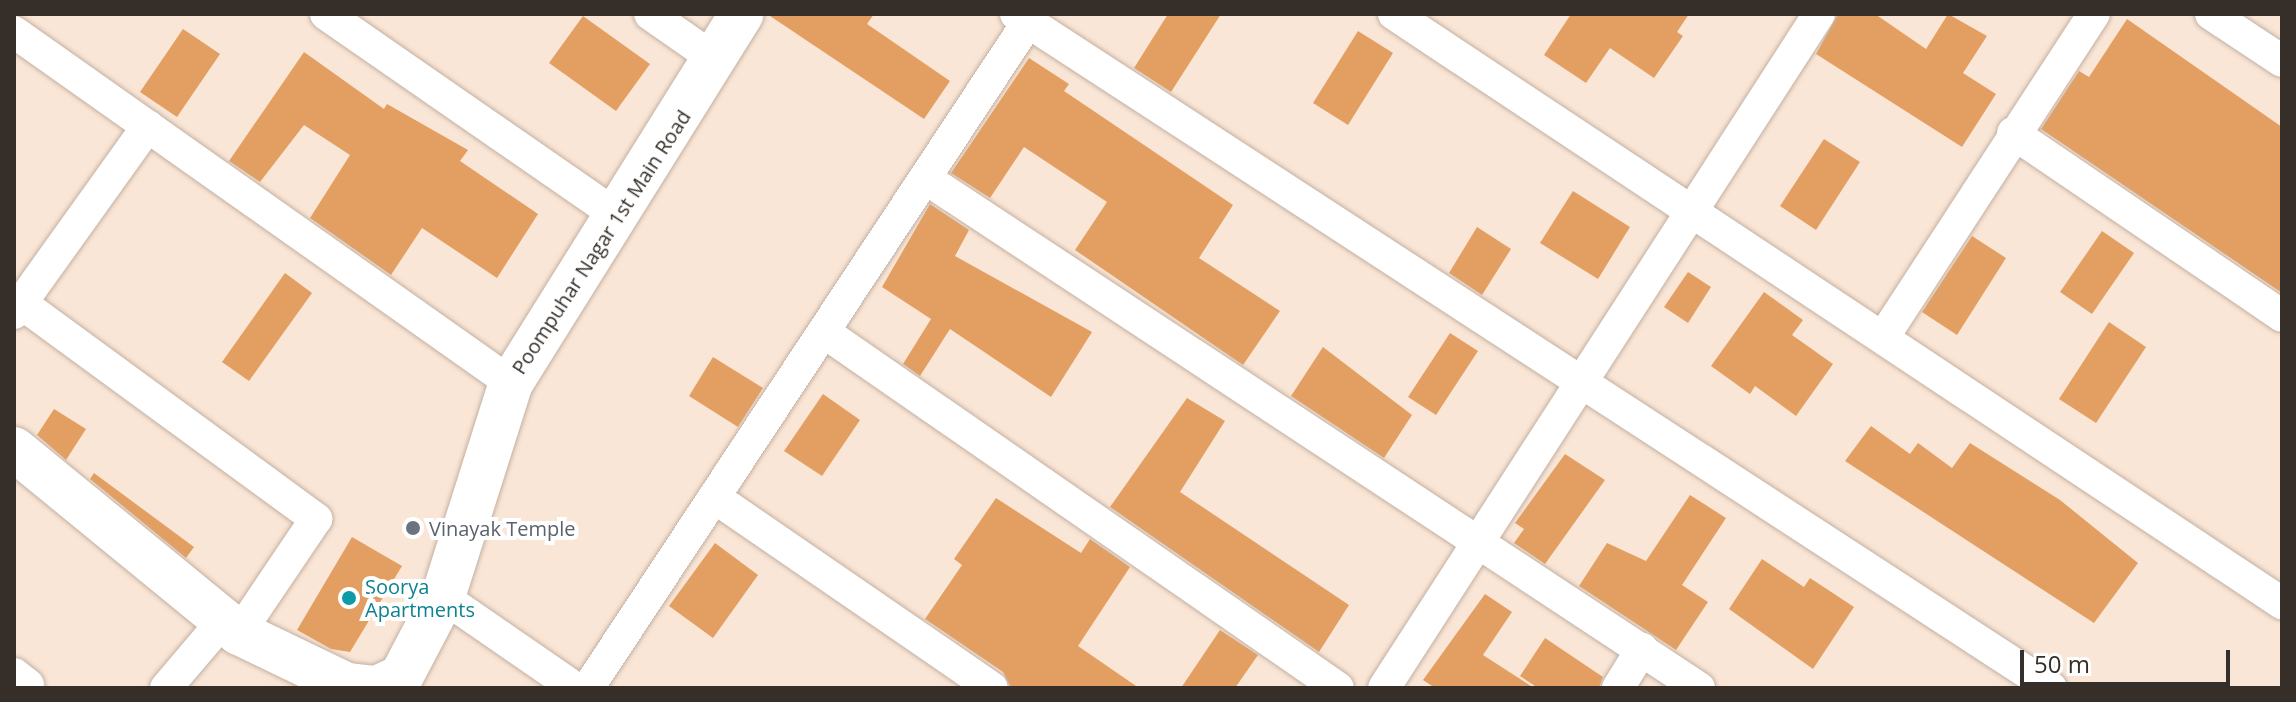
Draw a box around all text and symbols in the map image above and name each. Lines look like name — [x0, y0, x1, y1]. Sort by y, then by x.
street label: Poompuhar Nagar 1st Main Road — [507, 105, 695, 379]
place label: Vinayak Temple — [429, 516, 575, 540]
marker: Vinayak Temple — [404, 519, 422, 537]
place label: Soorya Apartments — [365, 574, 475, 621]
marker: Soorya Apartments — [340, 589, 358, 607]
scale bar — [2024, 634, 2234, 684]
text: 50 m — [2034, 647, 2090, 680]

